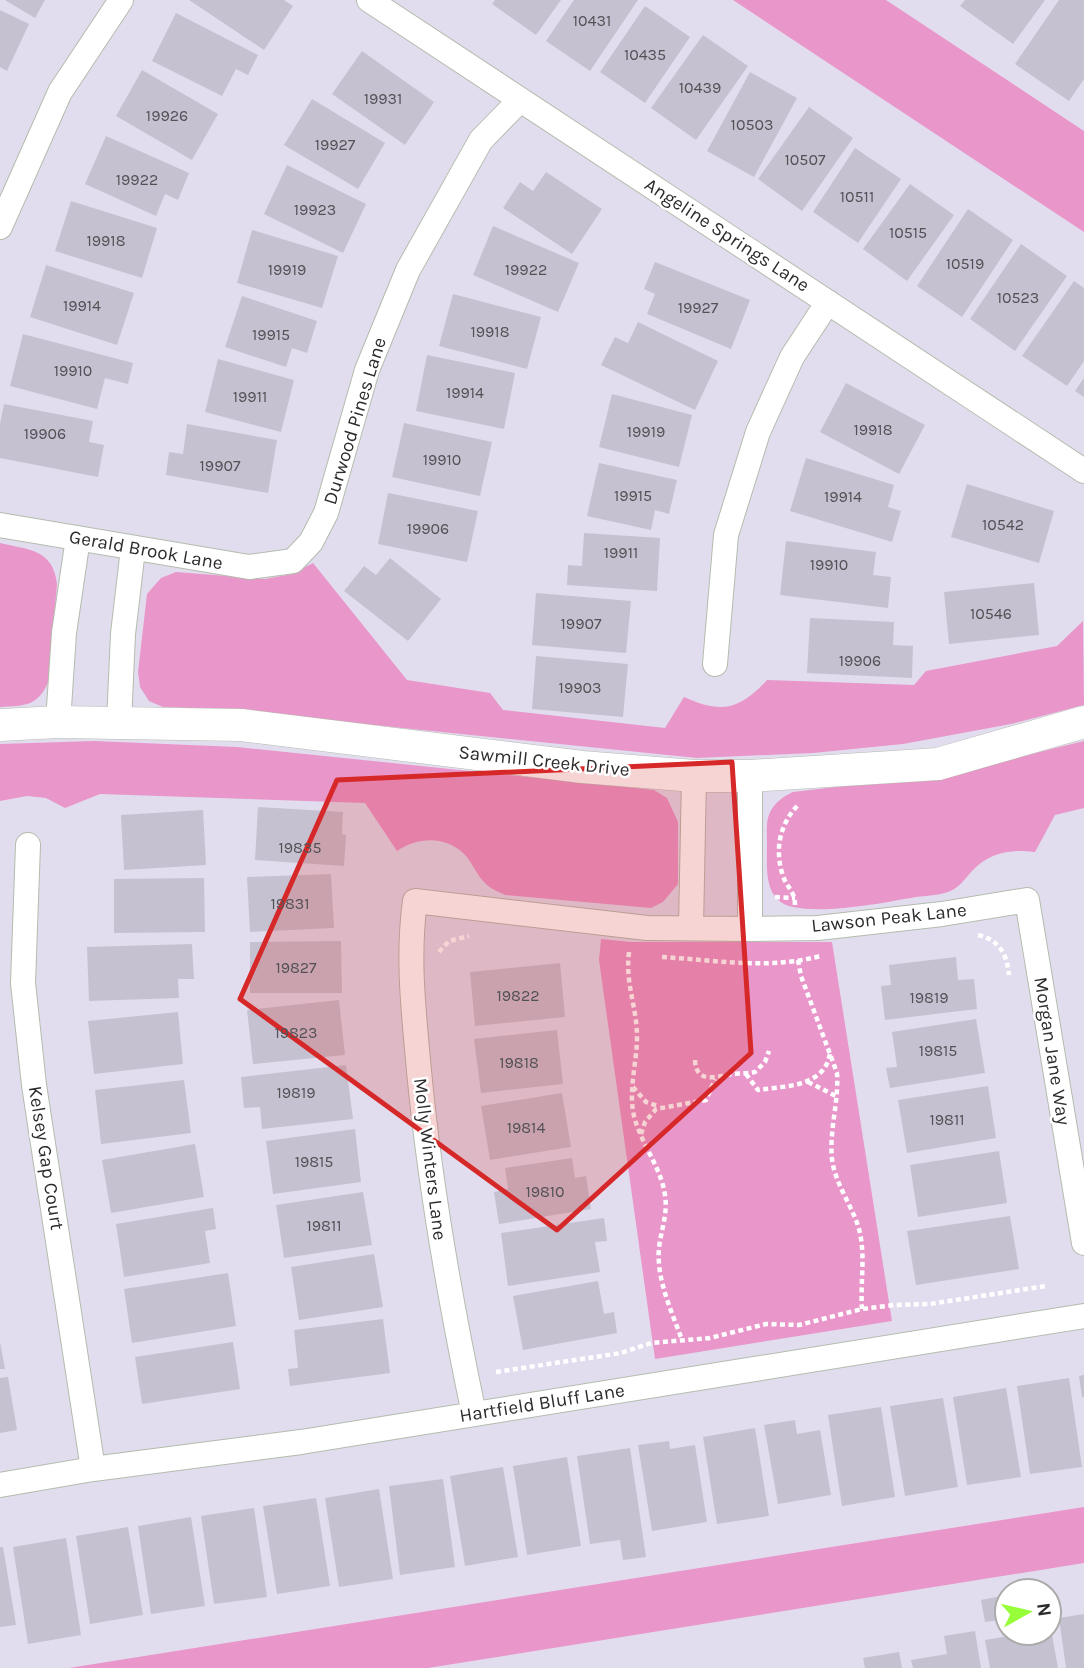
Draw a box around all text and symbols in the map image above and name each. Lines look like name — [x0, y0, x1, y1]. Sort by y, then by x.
house number: 10431 — [573, 11, 611, 30]
house number: 10435 — [624, 45, 666, 64]
house number: 10439 — [679, 78, 721, 97]
house number: 19931 — [364, 89, 402, 108]
house number: 19926 — [146, 106, 188, 125]
house number: 10503 — [731, 115, 773, 134]
house number: 19927 — [315, 135, 356, 154]
house number: 10507 — [785, 150, 826, 169]
house number: 19922 — [116, 170, 158, 189]
street label: Angeline Springs Lane — [641, 173, 813, 297]
house number: 10511 — [840, 187, 874, 206]
house number: 19923 — [294, 200, 336, 219]
house number: 10515 — [889, 223, 927, 242]
house number: 19918 — [87, 231, 125, 250]
house number: 10519 — [946, 254, 984, 273]
house number: 19919 — [268, 260, 306, 279]
house number: 19922 — [505, 260, 547, 279]
house number: 10523 — [997, 288, 1039, 307]
house number: 19914 — [63, 296, 101, 315]
house number: 19927 — [678, 298, 719, 317]
house number: 19918 — [471, 322, 509, 341]
house number: 19915 — [252, 325, 290, 344]
street label: Durwood Pines Lane — [319, 335, 391, 507]
house number: 19910 — [54, 361, 92, 380]
house number: 19914 — [446, 383, 484, 402]
house number: 19911 — [233, 387, 267, 406]
house number: 19918 — [854, 420, 892, 439]
house number: 19919 — [627, 422, 665, 441]
house number: 19906 — [24, 424, 66, 443]
house number: 19910 — [423, 450, 461, 469]
house number: 19907 — [200, 456, 241, 475]
house number: 19915 — [614, 486, 652, 505]
house number: 19914 — [824, 487, 862, 506]
house number: 10542 — [982, 515, 1024, 534]
house number: 19906 — [407, 519, 449, 538]
street label: Gerald Brook Lane — [67, 526, 225, 574]
house number: 19911 — [604, 543, 638, 562]
house number: 19910 — [810, 555, 848, 574]
house number: 10546 — [970, 604, 1012, 623]
house number: 19907 — [561, 614, 602, 633]
house number: 19906 — [839, 651, 881, 670]
house number: 19903 — [559, 678, 601, 697]
street label: Sawmill Creek Drive — [457, 741, 631, 781]
house number: 19835 — [279, 838, 321, 857]
house number: 19831 — [270, 894, 310, 913]
street label: Lawson Peak Lane — [810, 899, 968, 937]
house number: 19827 — [275, 958, 317, 977]
street label: Morgan Jane Way — [1029, 975, 1075, 1127]
house number: 19822 — [497, 986, 539, 1005]
house number: 19819 — [910, 988, 948, 1007]
house number: 19823 — [274, 1023, 318, 1042]
house number: 19815 — [919, 1041, 957, 1060]
house number: 19818 — [499, 1053, 539, 1072]
street label: Molly Winters Lane — [409, 1077, 451, 1241]
house number: 19819 — [277, 1083, 315, 1102]
street label: Kelsey Gap Court — [24, 1084, 68, 1232]
house number: 19811 — [930, 1110, 964, 1129]
house number: 19814 — [507, 1118, 545, 1137]
house number: 19815 — [295, 1152, 333, 1171]
house number: 19810 — [525, 1182, 565, 1201]
house number: 19811 — [307, 1216, 341, 1235]
street label: Hartfield Bluff Lane — [458, 1379, 626, 1427]
north arrow — [993, 1577, 1063, 1647]
text: N — [1032, 1601, 1056, 1618]

